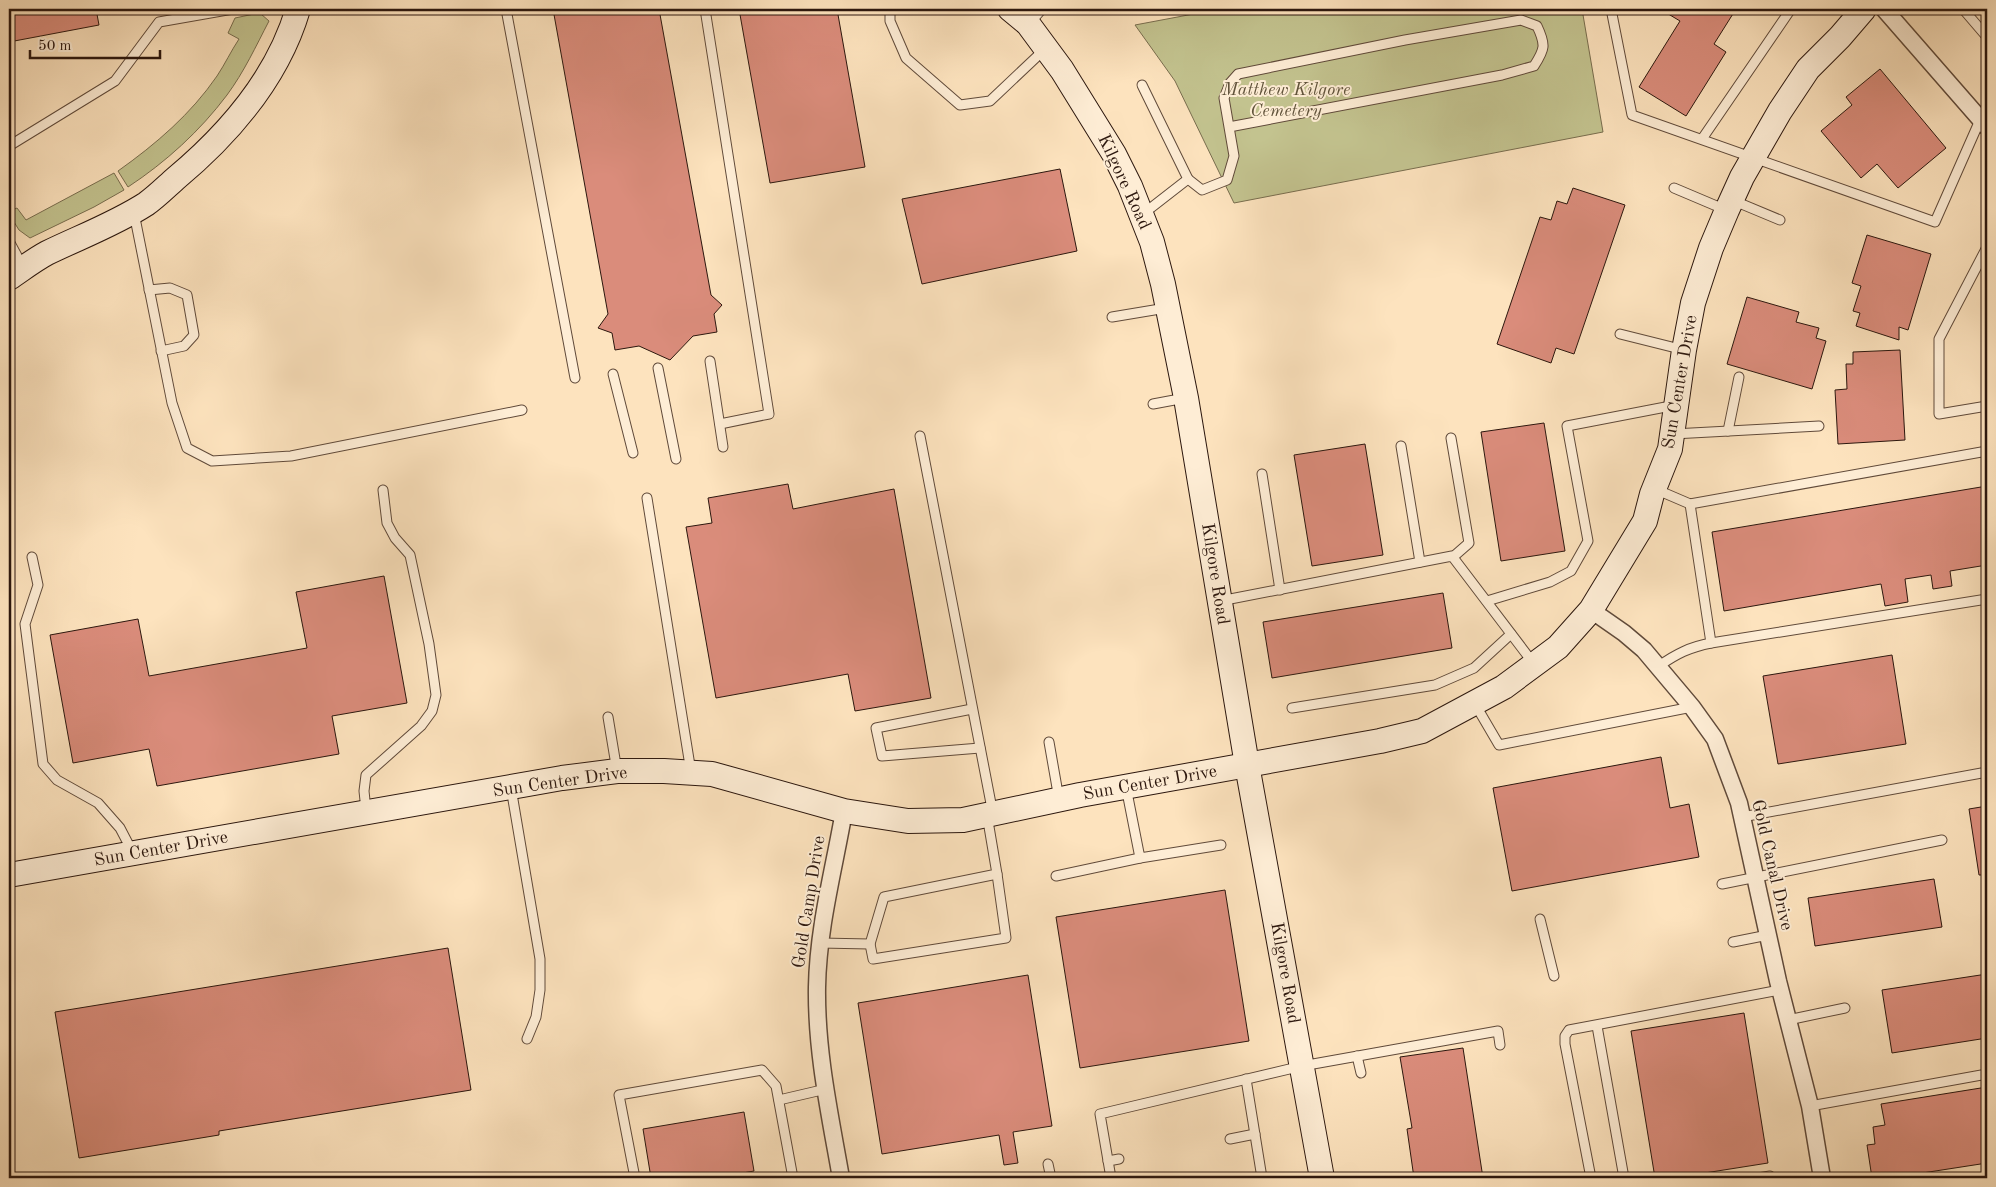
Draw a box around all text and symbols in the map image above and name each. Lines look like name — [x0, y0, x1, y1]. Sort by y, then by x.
scale bar — [30, 28, 160, 60]
text: 50 m — [38, 39, 72, 54]
park label: Matthew Kilgore Cemetery — [1221, 81, 1350, 120]
street label: Kilgore Road — [1094, 132, 1154, 232]
street label: Sun Center Drive — [1659, 314, 1701, 450]
street label: Kilgore Road — [1198, 522, 1232, 626]
street label: Sun Center Drive — [1082, 762, 1218, 804]
street label: Sun Center Drive — [491, 764, 629, 800]
street label: Gold Canal Drive — [1748, 798, 1796, 932]
street label: Sun Center Drive — [93, 828, 229, 870]
street label: Gold Camp Drive — [790, 834, 828, 970]
street label: Kilgore Road — [1267, 921, 1303, 1025]

